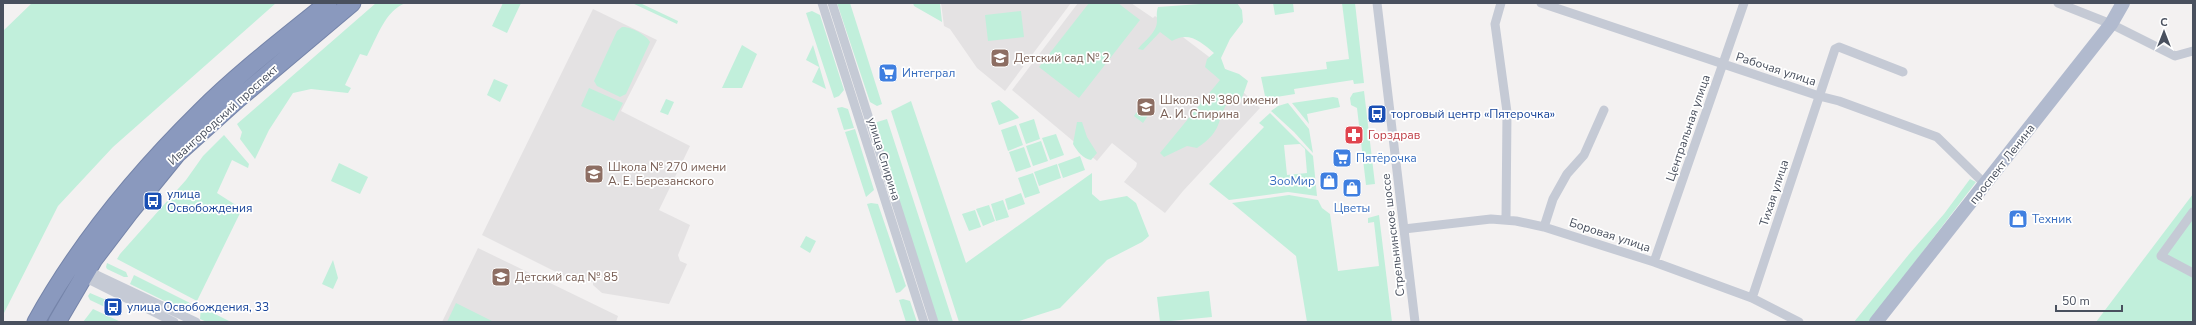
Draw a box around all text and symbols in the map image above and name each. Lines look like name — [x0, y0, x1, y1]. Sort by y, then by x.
north arrow — [2144, 12, 2184, 52]
text: С — [2160, 15, 2168, 30]
school or university icon: Детский сад № 2 — [989, 47, 1011, 69]
street label: Рабочая улица — [1734, 48, 1818, 90]
place label: Детский сад № 2 — [1014, 50, 1110, 66]
street label: Ивангородский проспект — [165, 61, 282, 169]
supermarket icon: Интеграл — [877, 62, 899, 84]
place label: Интеграл — [902, 65, 955, 81]
street label: Центральная улица — [1662, 73, 1714, 183]
place label: Школа № 380 имени А. И. Спирина — [1160, 92, 1278, 122]
school or university icon: Школа № 380 имени А. И. Спирина — [1135, 96, 1157, 118]
bus stop icon: торговый центр «Пятерочка» — [1366, 103, 1388, 125]
place label: торговый центр «Пятерочка» — [1391, 106, 1555, 122]
street label: улица Спирина — [864, 115, 904, 203]
street label: проспект Ленина — [1966, 121, 2038, 207]
pharmacy icon: Горздрав — [1343, 124, 1365, 146]
place label: Горздрав — [1368, 127, 1421, 143]
supermarket icon: Пятёрочка — [1331, 147, 1353, 169]
place label: Пятёрочка — [1356, 150, 1417, 166]
street label: Тихая улица — [1756, 158, 1792, 228]
place label: Школа № 270 имени А. Е. Березанского — [608, 159, 726, 189]
school or university icon: Школа № 270 имени А. Е. Березанского — [583, 163, 605, 185]
shop icon: ЗооМир — [1318, 170, 1340, 192]
street label: Стрельнинское шоссе — [1377, 172, 1409, 298]
place label: ЗооМир — [1269, 173, 1315, 189]
shop icon: Цветы — [1341, 177, 1363, 199]
place label: улица Освобождения — [167, 186, 252, 216]
bus stop icon: улица Освобождения — [142, 190, 164, 212]
place label: Цветы — [1334, 200, 1370, 216]
shop icon: Техник — [2007, 208, 2029, 230]
place label: Техник — [2032, 211, 2072, 227]
street label: Боровая улица — [1567, 214, 1653, 256]
school or university icon: Детский сад № 85 — [490, 266, 512, 288]
place label: Детский сад № 85 — [515, 269, 618, 285]
scale bar — [2056, 287, 2122, 313]
text: 50 m — [2062, 293, 2090, 309]
bus stop icon: улица Освобождения, 33 — [102, 296, 124, 318]
place label: улица Освобождения, 33 — [127, 299, 269, 315]

